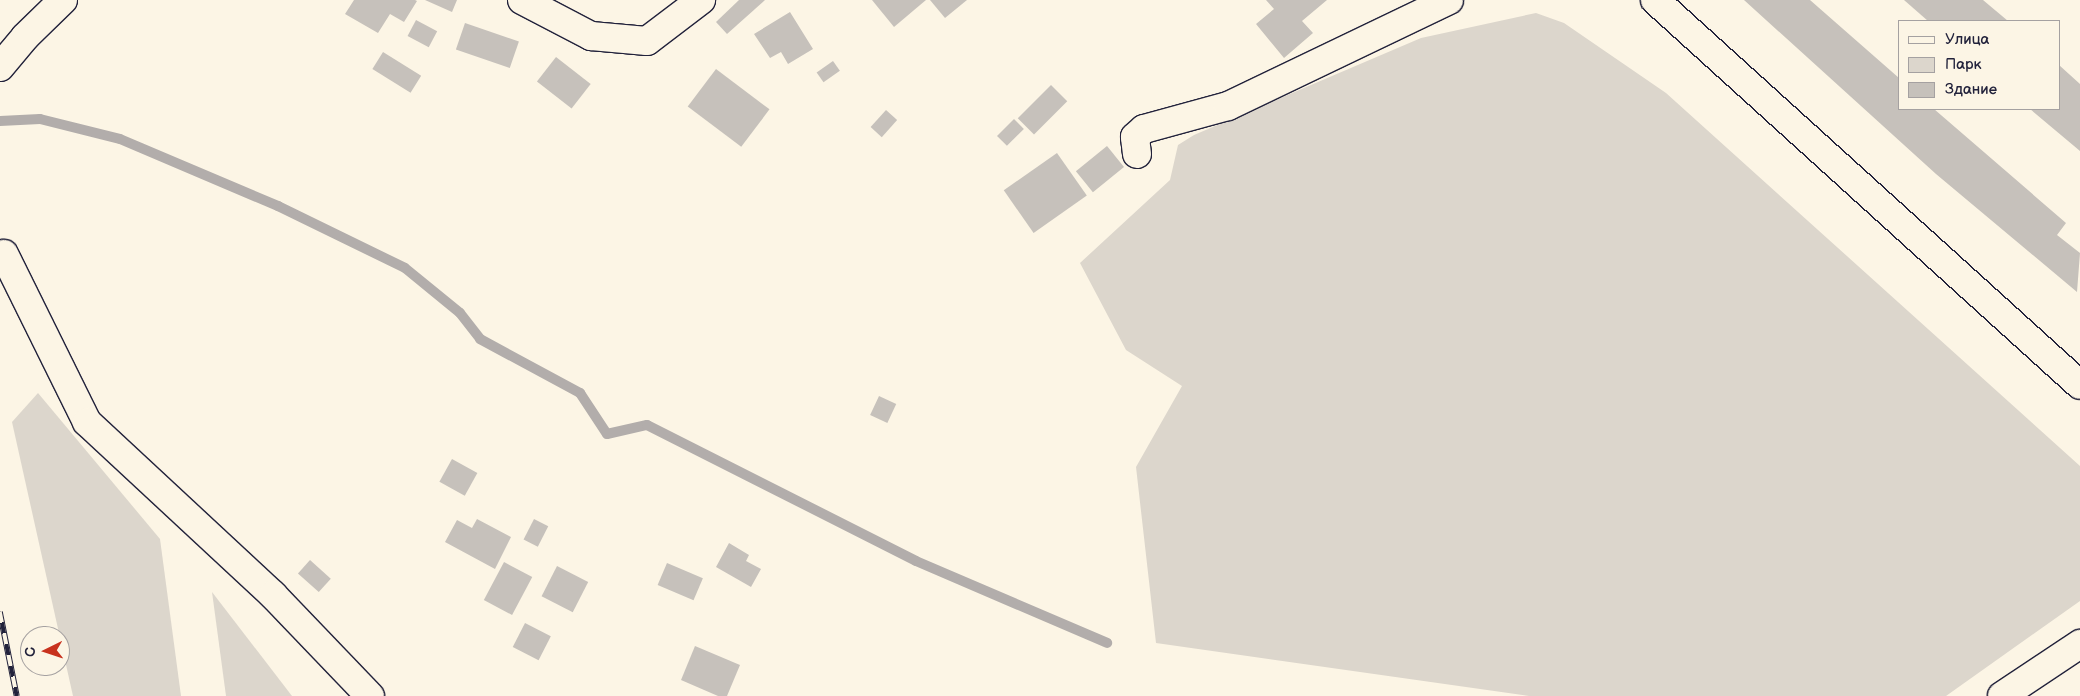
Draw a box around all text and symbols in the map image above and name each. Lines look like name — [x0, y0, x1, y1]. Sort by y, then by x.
legend — [1898, 20, 2060, 110]
text: Улица — [1945, 30, 1989, 49]
text: Парк — [1945, 55, 1982, 74]
text: Здание — [1945, 80, 1997, 99]
north arrow — [20, 626, 70, 676]
text: С — [22, 647, 39, 657]

